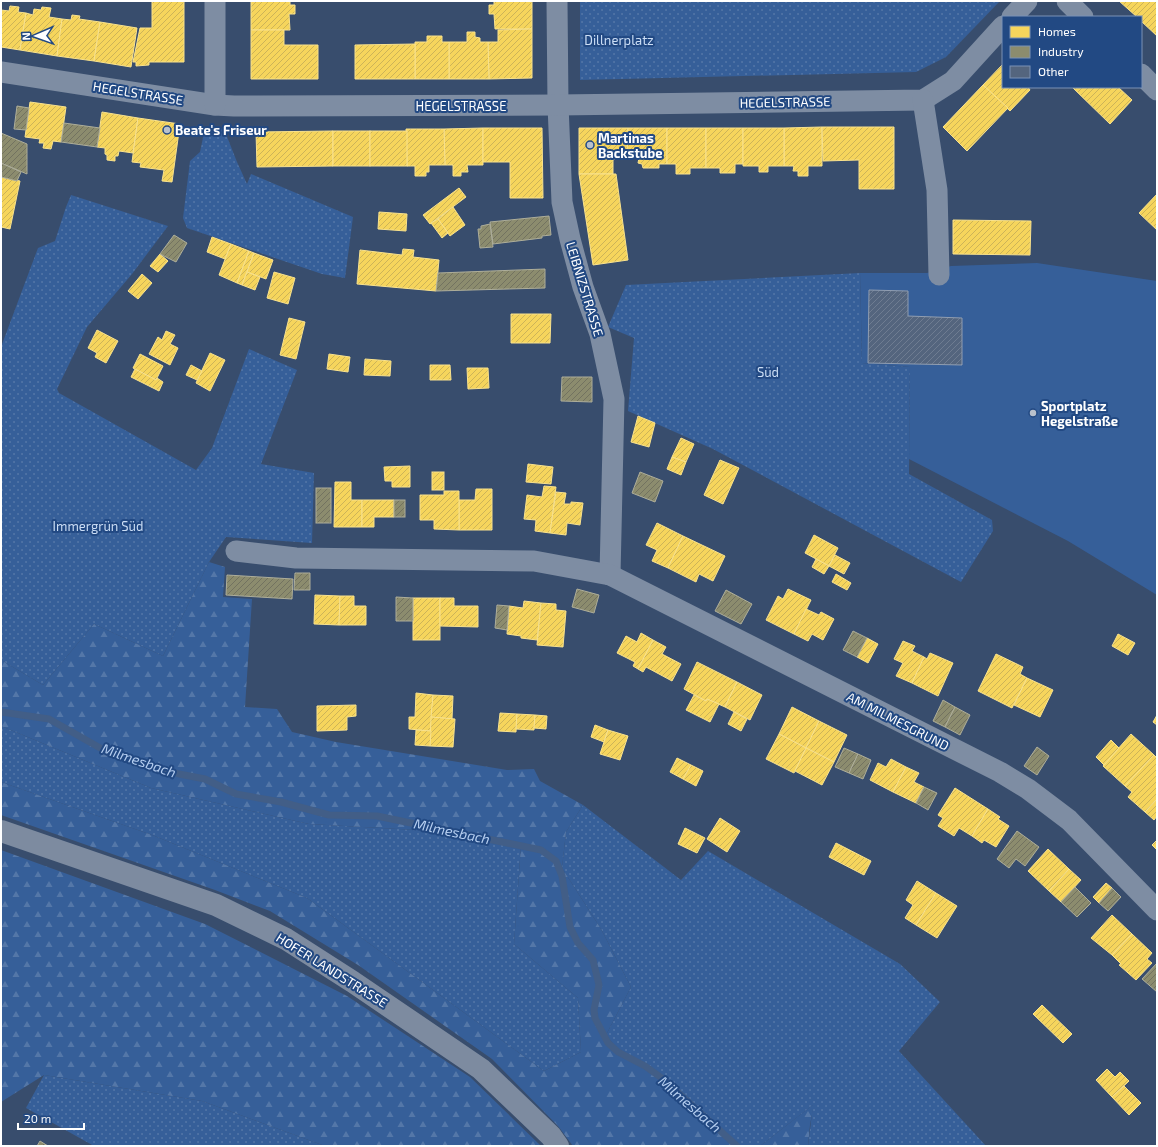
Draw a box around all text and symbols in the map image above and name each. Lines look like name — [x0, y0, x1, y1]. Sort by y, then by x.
north arrow — [16, 16, 56, 56]
legend — [1002, 16, 1142, 88]
text: Homes — [1038, 24, 1076, 38]
text: N — [19, 32, 32, 41]
park label: Dillnerplatz — [584, 32, 654, 48]
text: Industry — [1038, 44, 1084, 58]
text: Other — [1038, 64, 1069, 78]
street label: HEGELSTRASSE — [92, 78, 184, 108]
street label: HEGELSTRASSE — [739, 93, 831, 111]
street label: HEGELSTRASSE — [416, 98, 506, 114]
place label: Beate's Friseur — [175, 122, 267, 138]
marker: Beate's Friseur — [162, 125, 172, 135]
place label: Martinas Backstube — [598, 130, 663, 161]
marker: Martinas Backstube — [585, 140, 595, 150]
street label: LEIBNIZSTRASSE — [563, 240, 607, 338]
park label: Süd — [757, 364, 779, 380]
place label: Sportplatz Hegelstraße — [1041, 398, 1118, 429]
marker: Sportplatz Hegelstraße — [1028, 408, 1038, 418]
park label: Immergrün Süd — [53, 518, 143, 534]
street label: AM MILMESGRUND — [844, 688, 952, 754]
water label: Milmesbach — [100, 739, 178, 781]
water label: Milmesbach — [412, 815, 492, 847]
street label: HOFER LANDSTRASSE — [273, 929, 391, 1011]
water label: Milmesbach — [655, 1072, 725, 1136]
scale bar — [18, 1105, 84, 1131]
text: 20 m — [24, 1111, 51, 1125]

